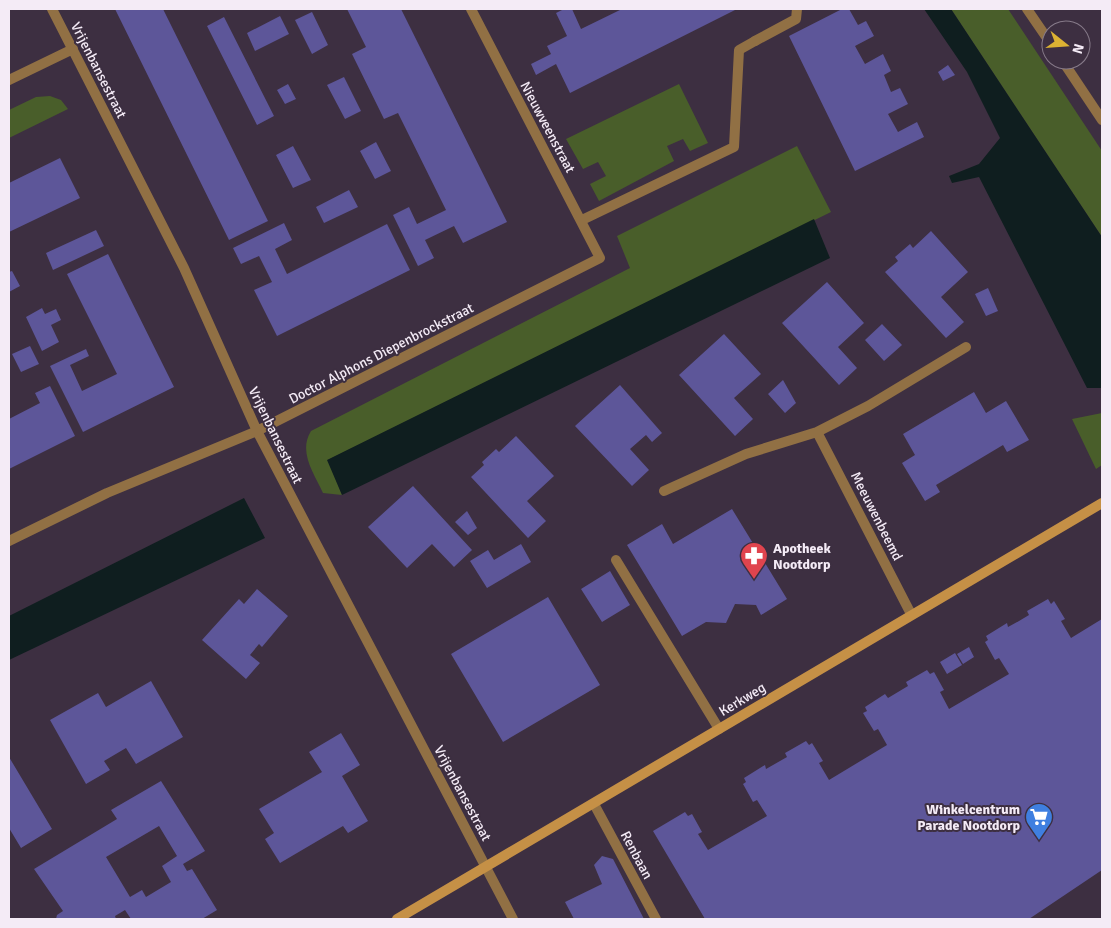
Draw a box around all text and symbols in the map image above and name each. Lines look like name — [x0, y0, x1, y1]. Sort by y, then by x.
street label: Vrijenbansestraat — [67, 19, 130, 121]
north arrow — [1041, 20, 1091, 70]
text: N — [1068, 42, 1088, 56]
street label: Nieuwveenstraat — [516, 79, 579, 176]
street label: Doctor Alphons Diepenbrockstraat — [286, 299, 477, 408]
street label: Vrijenbansestraat — [245, 384, 306, 487]
street label: Meeuwenbeemd — [847, 469, 906, 564]
place label: Apotheek Nootdorp — [773, 540, 832, 573]
pharmacy icon: Apotheek Nootdorp — [739, 541, 769, 580]
street label: Kerkweg — [716, 679, 769, 720]
street label: Vrijenbansestraat — [430, 743, 495, 844]
place label: Winkelcentrum Parade Nootdorp — [917, 801, 1020, 834]
supermarket icon: Winkelcentrum Parade Nootdorp — [1024, 802, 1054, 841]
street label: Renbaan — [617, 828, 656, 882]

